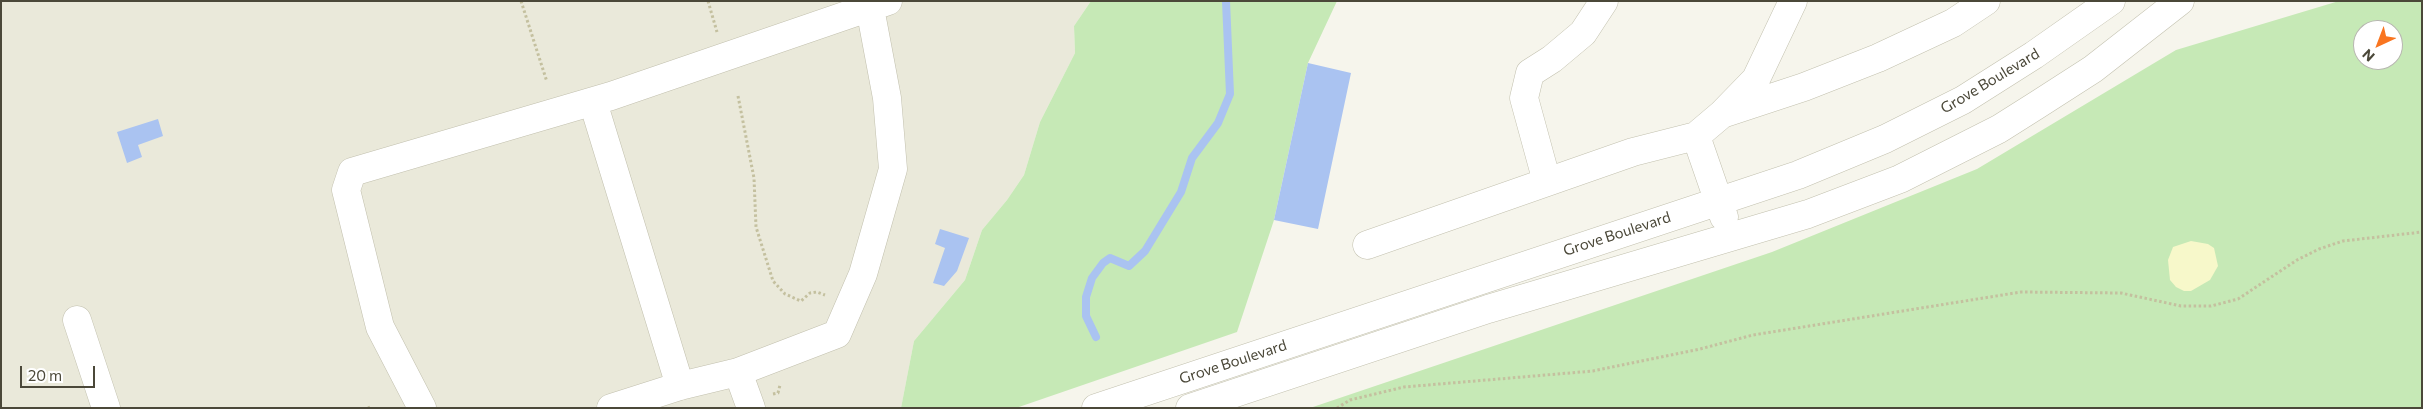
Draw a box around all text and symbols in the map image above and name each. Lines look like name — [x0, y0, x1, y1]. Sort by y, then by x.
north arrow — [2353, 20, 2403, 70]
street label: Grove Boulevard — [1937, 44, 2043, 118]
text: N — [2358, 46, 2378, 65]
street label: Grove Boulevard — [1561, 208, 1673, 260]
street label: Grove Boulevard — [1177, 336, 1289, 388]
scale bar — [22, 356, 98, 388]
text: 20 m — [28, 366, 62, 384]

